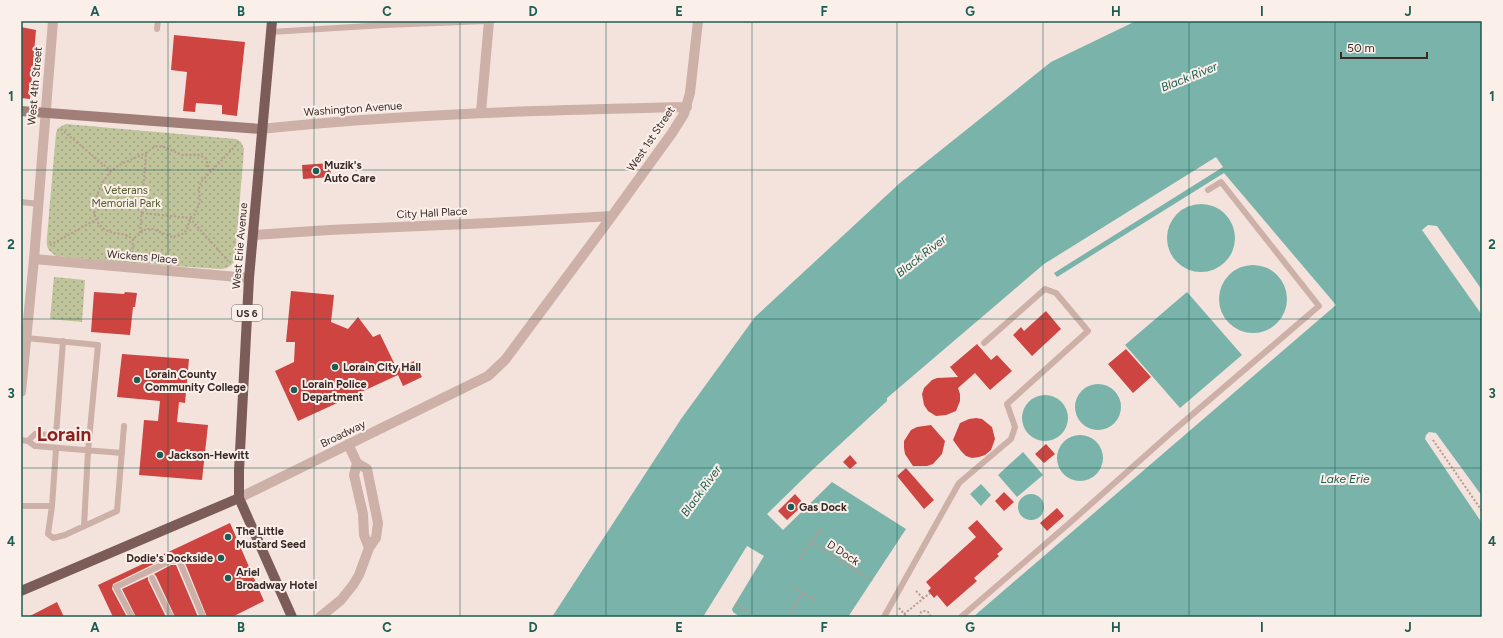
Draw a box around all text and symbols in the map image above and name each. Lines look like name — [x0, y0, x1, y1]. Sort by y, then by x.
text: A — [90, 4, 100, 19]
text: B — [237, 4, 245, 19]
text: C — [382, 4, 392, 19]
text: D — [528, 4, 538, 19]
text: E — [675, 4, 683, 19]
text: F — [820, 4, 828, 19]
text: G — [965, 4, 975, 19]
text: H — [1111, 4, 1121, 19]
text: I — [1260, 4, 1264, 19]
text: J — [1404, 4, 1412, 19]
scale bar — [1341, 34, 1427, 60]
text: 50 m — [1347, 41, 1375, 55]
street label: West 4th Street — [25, 46, 45, 126]
water label: Black River — [1159, 59, 1220, 95]
text: 1 — [8, 89, 14, 104]
text: 1 — [1489, 89, 1495, 104]
street label: Washington Avenue — [303, 99, 403, 119]
street label: West 1st Street — [625, 104, 677, 174]
place label: Muzik's Auto Care — [324, 159, 376, 185]
marker: Muzik's Auto Care — [311, 166, 321, 176]
park label: Veterans Memorial Park — [92, 184, 161, 210]
street label: West Erie Avenue — [230, 202, 250, 290]
street label: City Hall Place — [396, 205, 468, 221]
water label: Black River — [893, 232, 949, 280]
text: 2 — [7, 237, 15, 252]
text: 2 — [1488, 237, 1496, 252]
street label: Wickens Place — [106, 247, 178, 267]
road number: US 6 — [232, 305, 262, 321]
place label: Lorain City Hall — [343, 361, 421, 374]
marker: Lorain City Hall — [330, 362, 340, 372]
place label: Lorain County Community College — [145, 368, 246, 394]
marker: Lorain County Community College — [132, 375, 142, 385]
place label: Lorain Police Department — [302, 378, 367, 404]
marker: Lorain Police Department — [289, 385, 299, 395]
text: 3 — [7, 386, 15, 401]
text: 3 — [1488, 386, 1496, 401]
street label: Broadway — [318, 417, 368, 451]
district label: Lorain — [37, 423, 91, 446]
place label: Jackson-Hewitt — [168, 449, 250, 462]
marker: Jackson-Hewitt — [155, 450, 165, 460]
water label: Black River — [678, 462, 725, 519]
water label: Lake Erie — [1320, 472, 1370, 486]
place label: Gas Dock — [799, 501, 847, 514]
marker: Gas Dock — [786, 502, 796, 512]
place label: The Little Mustard Seed — [236, 525, 306, 551]
marker: The Little Mustard Seed — [223, 532, 233, 542]
text: 4 — [7, 534, 15, 549]
text: 4 — [1488, 534, 1496, 549]
street label: D Dock — [825, 538, 862, 568]
place label: Dodie's Dockside — [126, 552, 213, 565]
marker: Dodie's Dockside — [216, 553, 226, 563]
place label: Ariel Broadway Hotel — [236, 566, 317, 592]
marker: Ariel Broadway Hotel — [223, 573, 233, 583]
text: A — [90, 620, 100, 635]
text: B — [237, 620, 245, 635]
text: C — [382, 620, 392, 635]
text: D — [528, 620, 538, 635]
text: E — [675, 620, 683, 635]
text: F — [820, 620, 828, 635]
text: G — [965, 620, 975, 635]
text: H — [1111, 620, 1121, 635]
text: I — [1260, 620, 1264, 635]
text: J — [1404, 620, 1412, 635]

